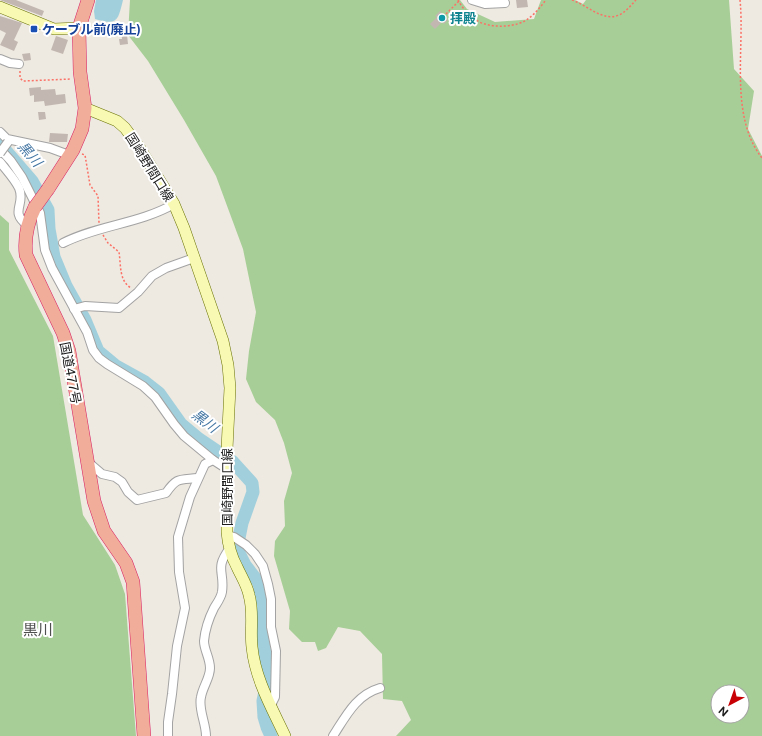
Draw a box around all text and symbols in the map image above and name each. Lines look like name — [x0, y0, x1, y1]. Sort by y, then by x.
place label: 拝殿 — [450, 11, 476, 26]
marker: 拝殿 — [437, 13, 447, 23]
place label: ケーブル前(廃止) — [42, 22, 141, 37]
marker: ケーブル前(廃止) — [29, 24, 39, 34]
street label: 国崎野間口線 — [123, 130, 177, 204]
water label: 黒川 — [15, 138, 47, 171]
street label: 国道477号 — [57, 341, 84, 405]
water label: 黒川 — [189, 406, 223, 437]
street label: 国崎野間口線 — [220, 448, 235, 526]
district label: 黒川 — [23, 621, 53, 638]
north arrow — [710, 684, 750, 724]
text: N — [716, 704, 731, 719]

